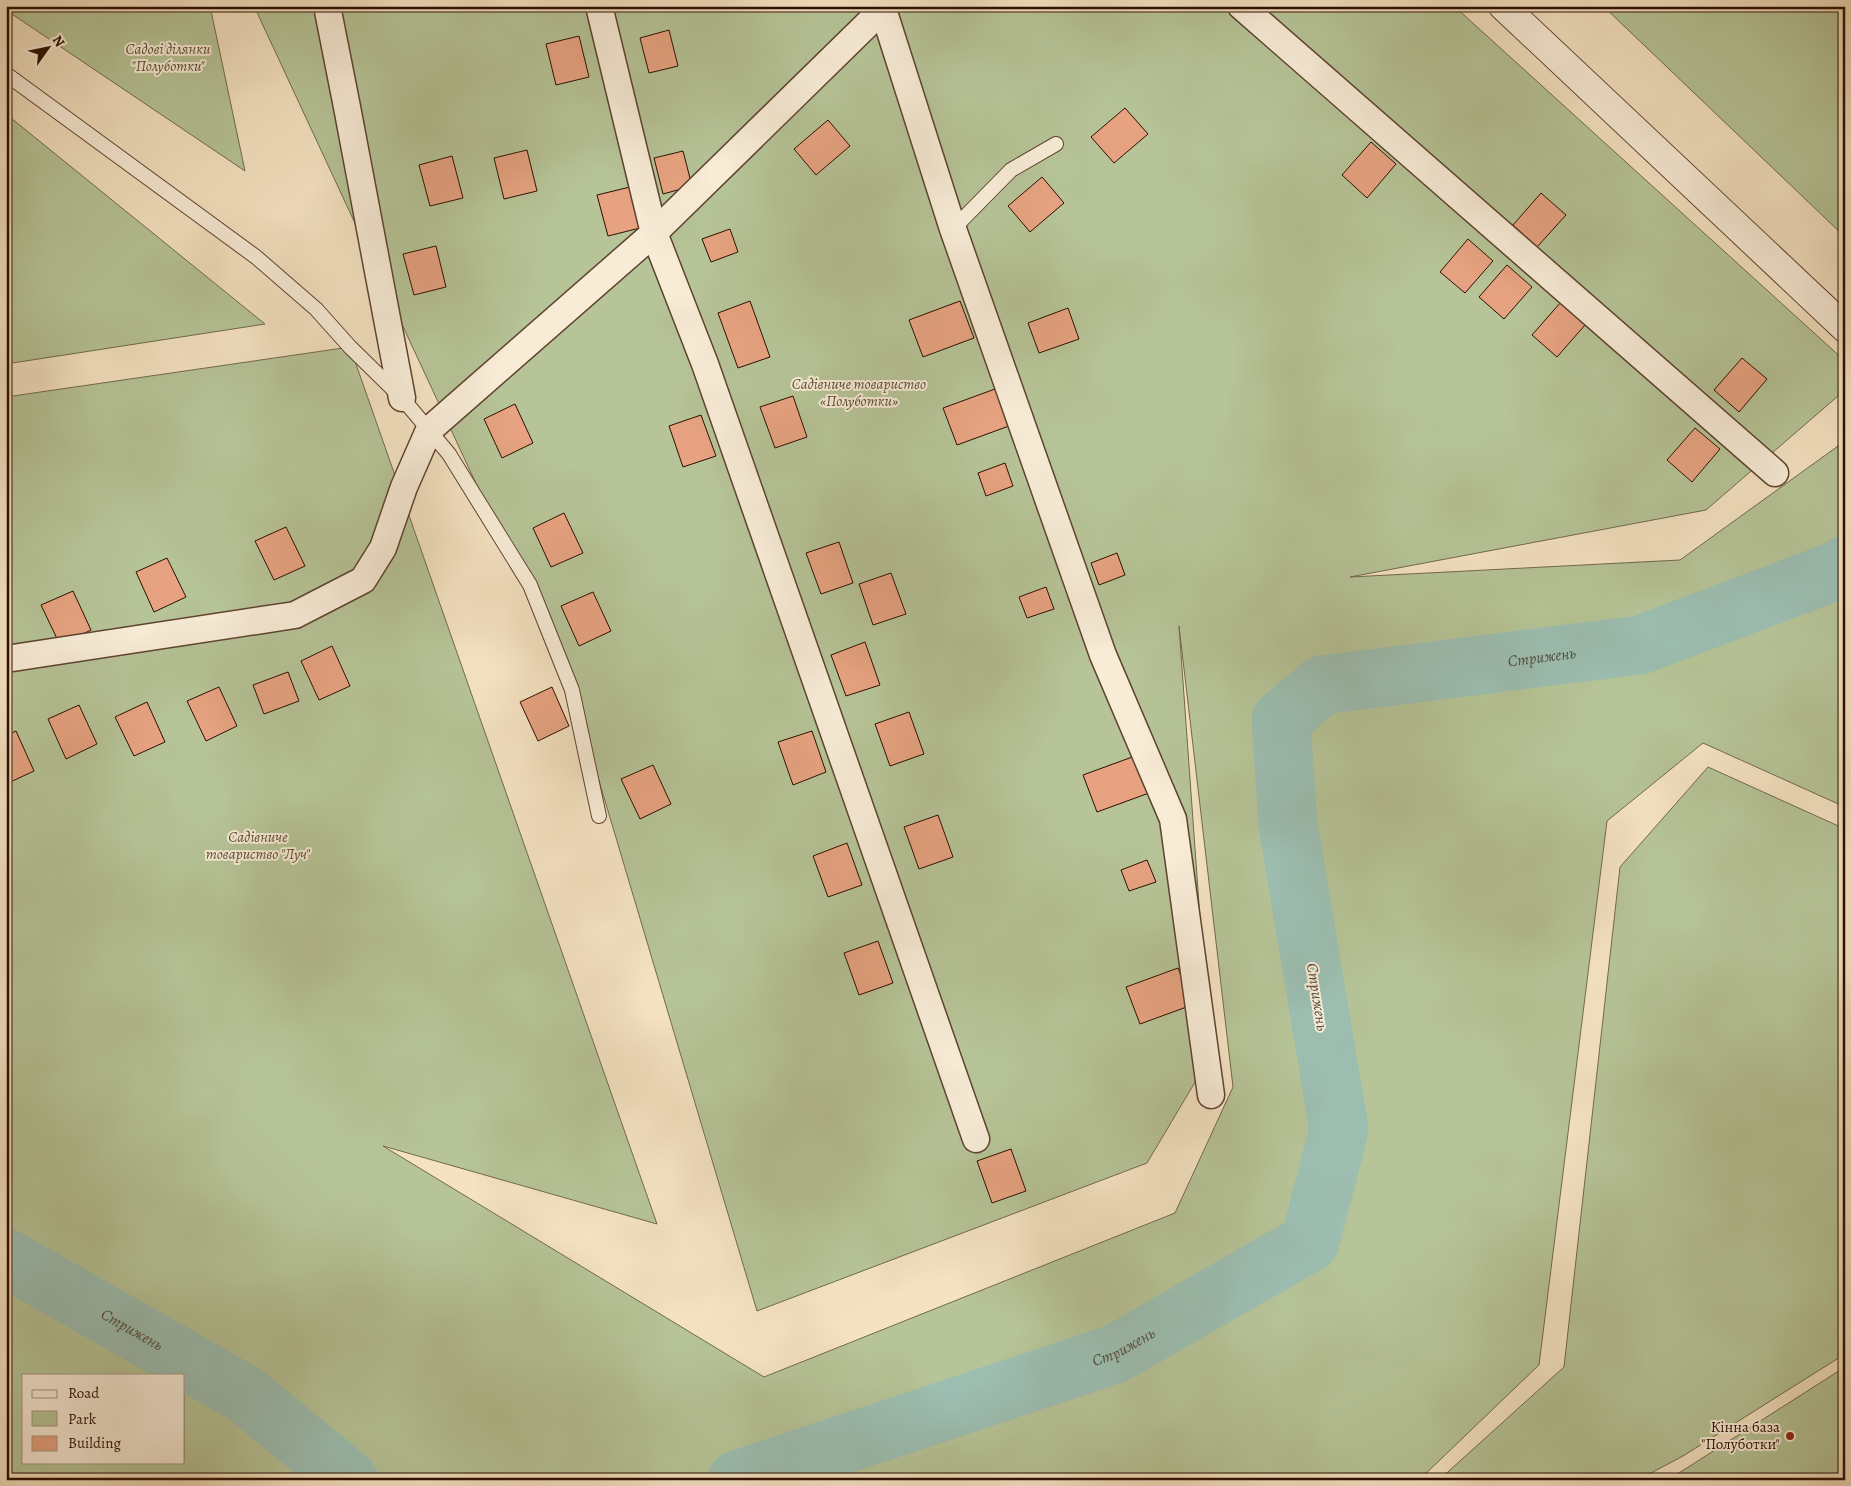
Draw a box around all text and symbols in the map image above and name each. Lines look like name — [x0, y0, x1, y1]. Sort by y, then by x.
north arrow — [22, 22, 72, 72]
text: N — [48, 32, 69, 51]
park label: Садові ділянки "Полуботки" — [126, 39, 211, 76]
park label: Садівниче товариство «Полуботки» — [792, 374, 926, 411]
water label: Стрижень — [1507, 642, 1577, 673]
park label: Садівниче товариство "Луч" — [206, 827, 311, 864]
water label: Стрижень — [1301, 962, 1333, 1033]
water label: Стрижень — [97, 1303, 167, 1357]
water label: Стрижень — [1089, 1322, 1160, 1372]
legend — [22, 1374, 185, 1464]
text: Road — [68, 1383, 100, 1403]
text: Park — [68, 1409, 97, 1429]
place label: Кінна база "Полуботки" — [1701, 1417, 1780, 1454]
marker: Кінна база "Полуботки" — [1784, 1430, 1796, 1442]
text: Building — [68, 1433, 121, 1453]

